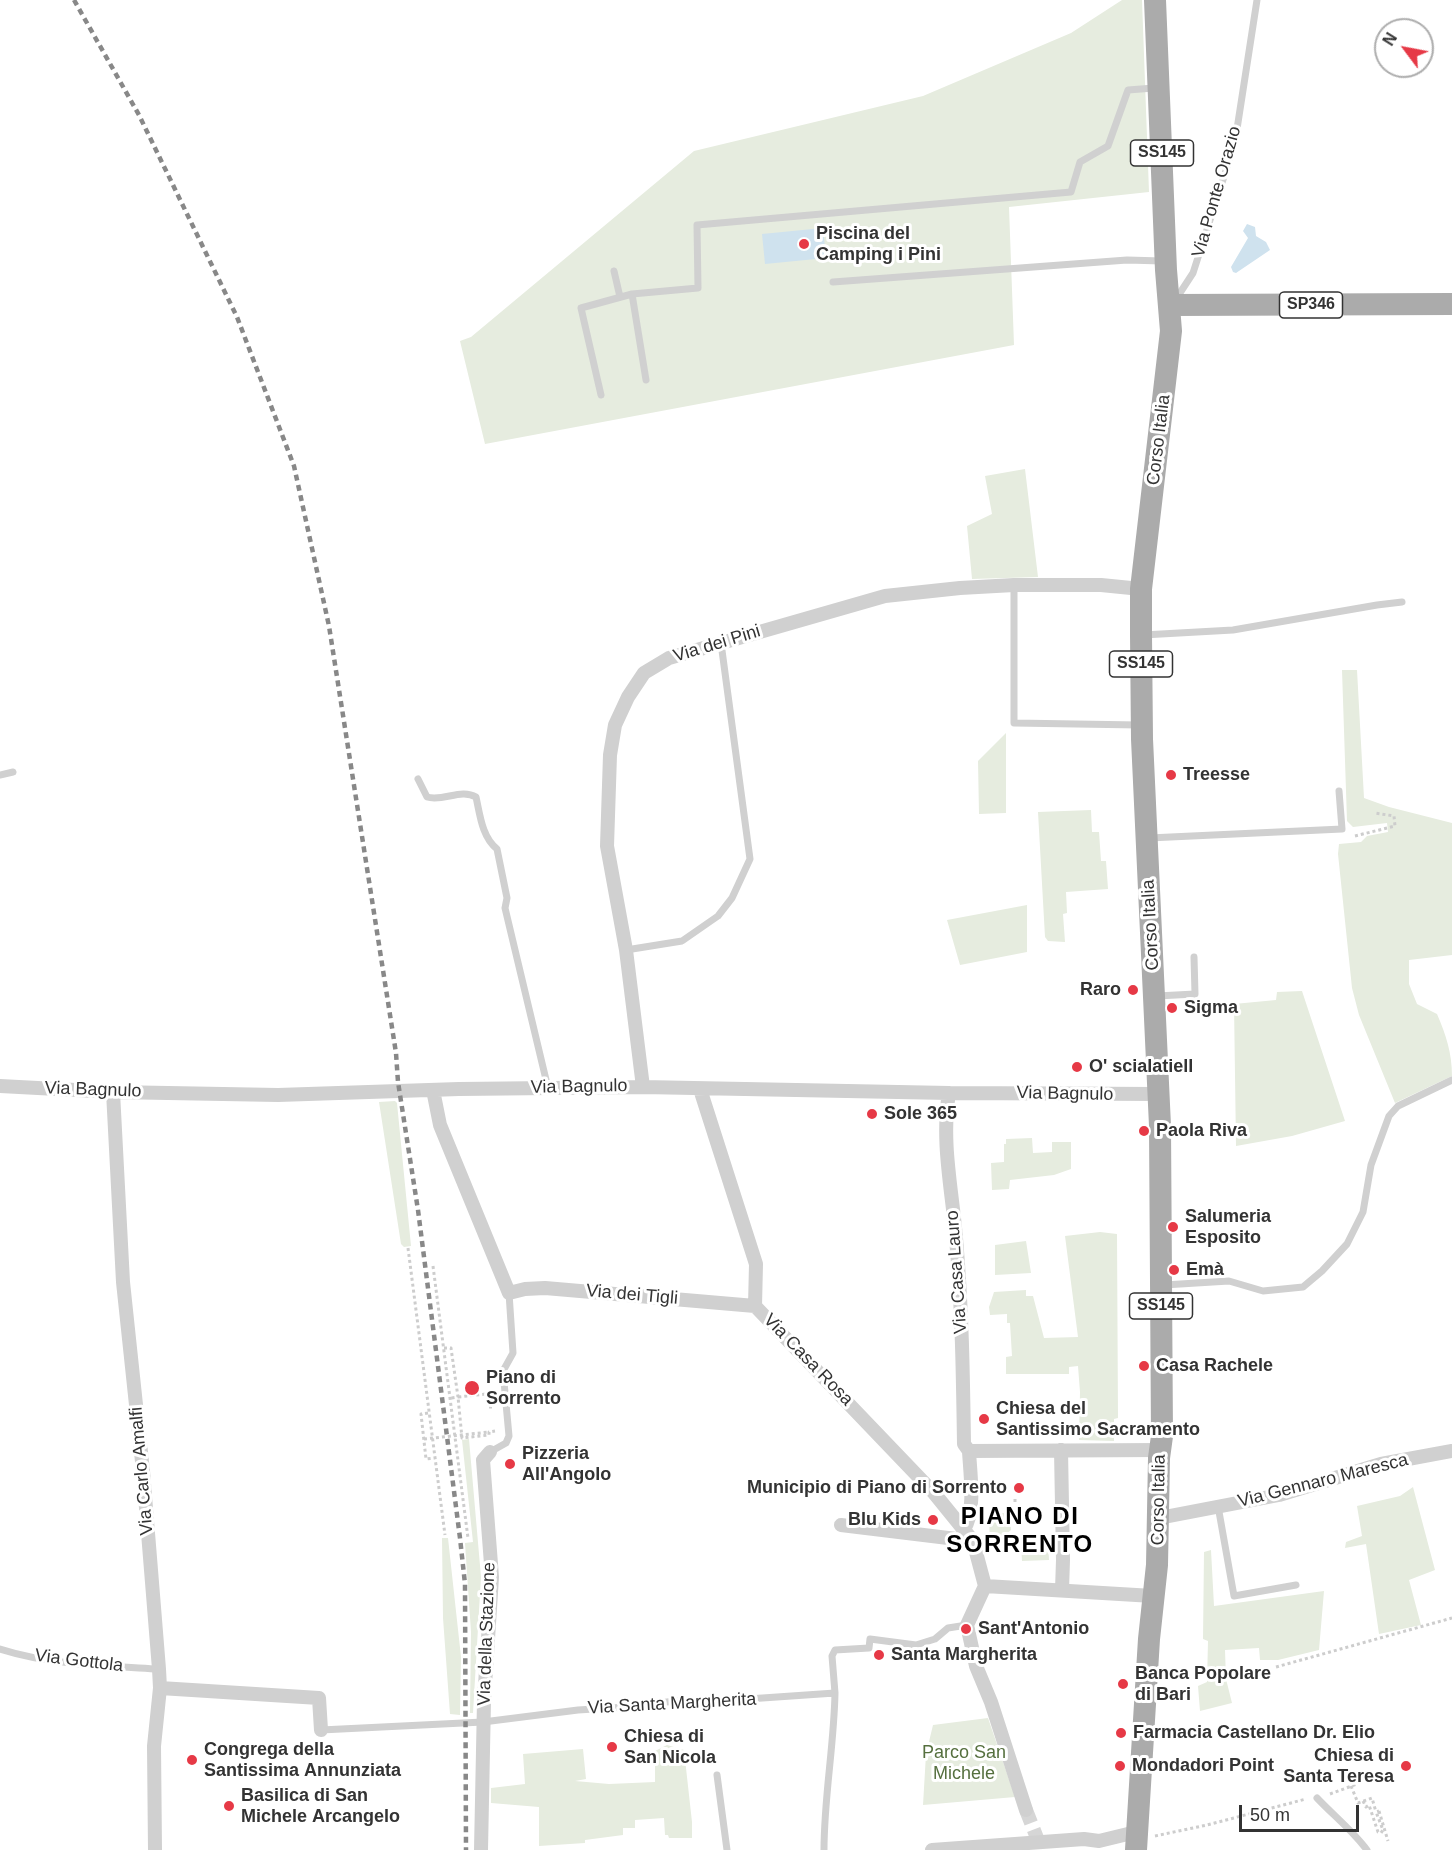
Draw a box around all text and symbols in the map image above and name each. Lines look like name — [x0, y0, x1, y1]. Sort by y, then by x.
north arrow — [1374, 18, 1434, 78]
text: N — [1380, 30, 1400, 49]
street label: Via Ponte Orazio — [1188, 124, 1246, 260]
road number: SS145 — [1130, 140, 1194, 166]
place label: Piscina del Camping i Pini — [816, 223, 941, 266]
marker: Piscina del Camping i Pini — [797, 237, 811, 251]
road number: SP346 — [1280, 292, 1342, 318]
street label: Corso Italia — [1143, 394, 1175, 486]
street label: Via dei Pini — [671, 621, 763, 667]
road number: SS145 — [1110, 651, 1172, 677]
place label: Treesse — [1183, 764, 1250, 786]
marker: Treesse — [1164, 768, 1178, 782]
street label: Corso Italia — [1138, 879, 1164, 971]
place label: Raro — [1080, 979, 1121, 1001]
marker: Raro — [1126, 983, 1140, 997]
place label: Sigma — [1184, 997, 1238, 1019]
marker: Sigma — [1165, 1001, 1179, 1015]
place label: O' scialatiell — [1089, 1056, 1193, 1078]
marker: O' scialatiell — [1070, 1060, 1084, 1074]
street label: Via Bagnulo — [530, 1075, 628, 1099]
street label: Via Bagnulo — [44, 1078, 142, 1102]
street label: Via Bagnulo — [1016, 1082, 1114, 1106]
place label: Sole 365 — [884, 1103, 957, 1125]
marker: Sole 365 — [865, 1107, 879, 1121]
place label: Paola Riva — [1156, 1120, 1247, 1142]
marker: Paola Riva — [1137, 1124, 1151, 1138]
place label: Salumeria Esposito — [1185, 1206, 1271, 1248]
street label: Via Casa Lauro — [942, 1210, 972, 1334]
marker: Salumeria Esposito — [1166, 1220, 1180, 1234]
place label: Emà — [1186, 1259, 1224, 1281]
marker: Emà — [1167, 1263, 1181, 1277]
street label: Via dei Tigli — [585, 1280, 679, 1310]
road number: SS145 — [1130, 1293, 1192, 1319]
street label: Via Casa Rosa — [759, 1309, 857, 1411]
place label: Casa Rachele — [1156, 1355, 1273, 1377]
marker: Casa Rachele — [1137, 1359, 1151, 1373]
place label: Piano di Sorrento — [486, 1367, 561, 1410]
marker: Piano di Sorrento — [463, 1379, 481, 1397]
place label: Chiesa del Santissimo Sacramento — [996, 1398, 1200, 1440]
street label: Via Carlo Amalfi — [126, 1406, 158, 1536]
marker: Chiesa del Santissimo Sacramento — [977, 1412, 991, 1426]
place label: Pizzeria All'Angolo — [522, 1443, 611, 1486]
street label: Via Gennaro Maresca — [1236, 1449, 1410, 1513]
street label: Corso Italia — [1147, 1454, 1171, 1546]
marker: Pizzeria All'Angolo — [503, 1457, 517, 1471]
place label: Municipio di Piano di Sorrento — [747, 1477, 1007, 1499]
marker: Municipio di Piano di Sorrento — [1012, 1481, 1026, 1495]
district label: PIANO DI SORRENTO — [946, 1503, 1094, 1559]
place label: Blu Kids — [848, 1509, 921, 1531]
marker: Blu Kids — [926, 1513, 940, 1527]
street label: Via della Stazione — [474, 1562, 500, 1706]
place label: Sant'Antonio — [978, 1618, 1089, 1640]
marker: Sant'Antonio — [959, 1622, 973, 1636]
place label: Santa Margherita — [891, 1644, 1037, 1666]
street label: Via Gottola — [34, 1645, 124, 1677]
marker: Santa Margherita — [872, 1648, 886, 1662]
place label: Banca Popolare di Bari — [1135, 1663, 1271, 1706]
marker: Banca Popolare di Bari — [1116, 1677, 1130, 1691]
street label: Via Santa Margherita — [587, 1689, 757, 1719]
place label: Farmacia Castellano Dr. Elio — [1133, 1722, 1375, 1744]
place label: Chiesa di San Nicola — [624, 1726, 716, 1768]
marker: Farmacia Castellano Dr. Elio — [1114, 1726, 1128, 1740]
place label: Congrega della Santissima Annunziata — [204, 1739, 401, 1782]
marker: Chiesa di San Nicola — [605, 1740, 619, 1754]
park label: Parco San Michele — [922, 1742, 1006, 1784]
place label: Chiesa di Santa Teresa — [1283, 1745, 1394, 1788]
marker: Congrega della Santissima Annunziata — [185, 1753, 199, 1767]
place label: Mondadori Point — [1132, 1755, 1274, 1777]
marker: Mondadori Point — [1113, 1759, 1127, 1773]
marker: Chiesa di Santa Teresa — [1399, 1759, 1413, 1773]
place label: Basilica di San Michele Arcangelo — [241, 1785, 400, 1828]
scale bar — [1242, 1793, 1362, 1831]
marker: Basilica di San Michele Arcangelo — [222, 1799, 236, 1813]
text: 50 m — [1250, 1805, 1290, 1825]

